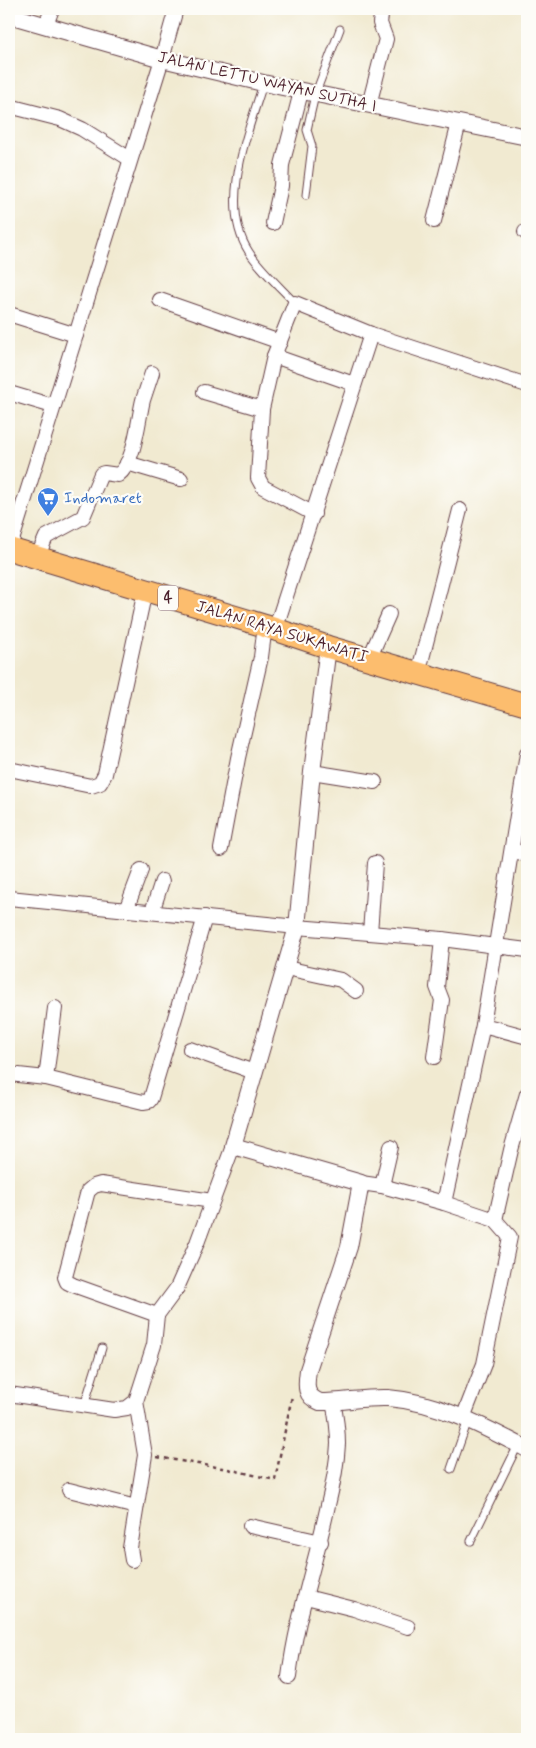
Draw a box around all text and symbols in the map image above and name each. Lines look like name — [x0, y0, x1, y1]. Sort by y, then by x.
street label: JALAN LETTU WAYAN SUTHA I — [156, 47, 378, 117]
supermarket icon: Indomaret — [36, 486, 60, 517]
place label: Indomaret — [64, 488, 142, 509]
road number: 4 — [158, 586, 178, 610]
street label: JALAN RAYA SUKAWATI — [193, 596, 371, 668]

